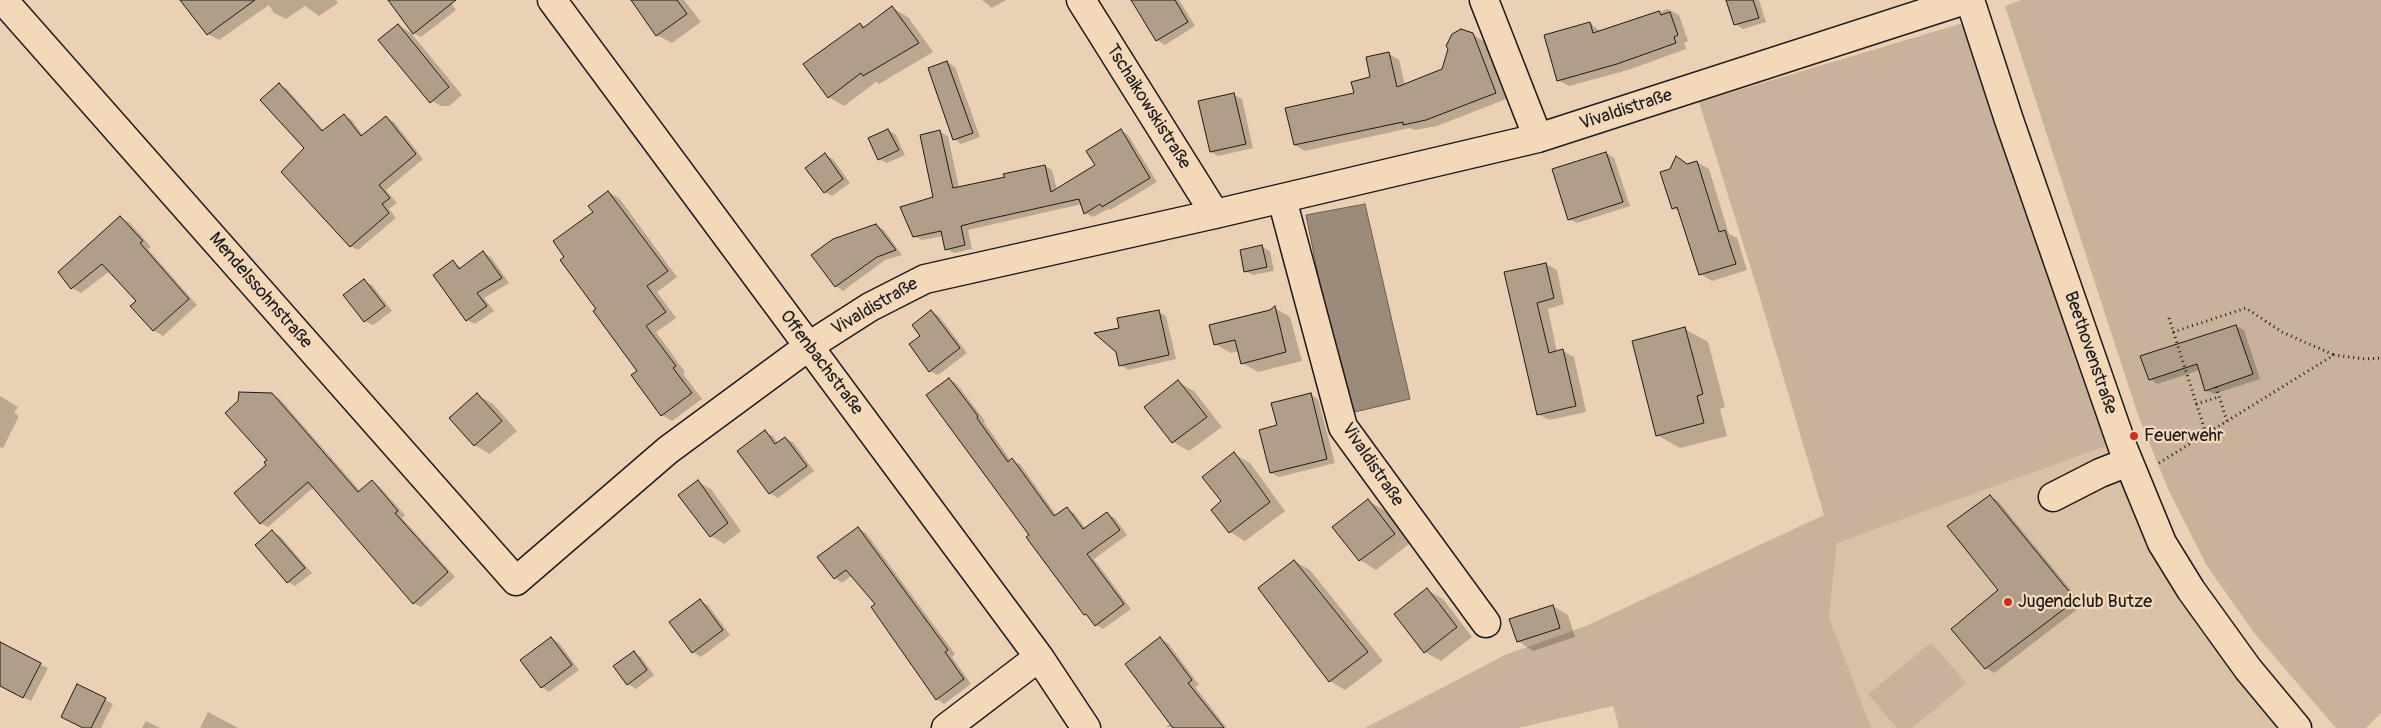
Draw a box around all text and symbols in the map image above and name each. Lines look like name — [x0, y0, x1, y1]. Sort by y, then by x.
street label: Tschaikowskistraße — [1101, 41, 1195, 173]
street label: Vivaldistraße — [1577, 85, 1675, 135]
street label: Mendelssohnstraße — [204, 229, 316, 353]
street label: Vivaldistraße — [828, 274, 922, 340]
street label: Beethovenstraße — [2059, 289, 2121, 417]
street label: Offenbachstraße — [775, 306, 867, 420]
street label: Vivaldistraße — [1336, 419, 1408, 511]
place label: Feuerwehr — [2144, 425, 2223, 447]
marker: Feuerwehr — [2128, 430, 2140, 442]
place label: Jugendclub Butze — [2018, 591, 2152, 613]
marker: Jugendclub Butze — [2002, 596, 2014, 608]

